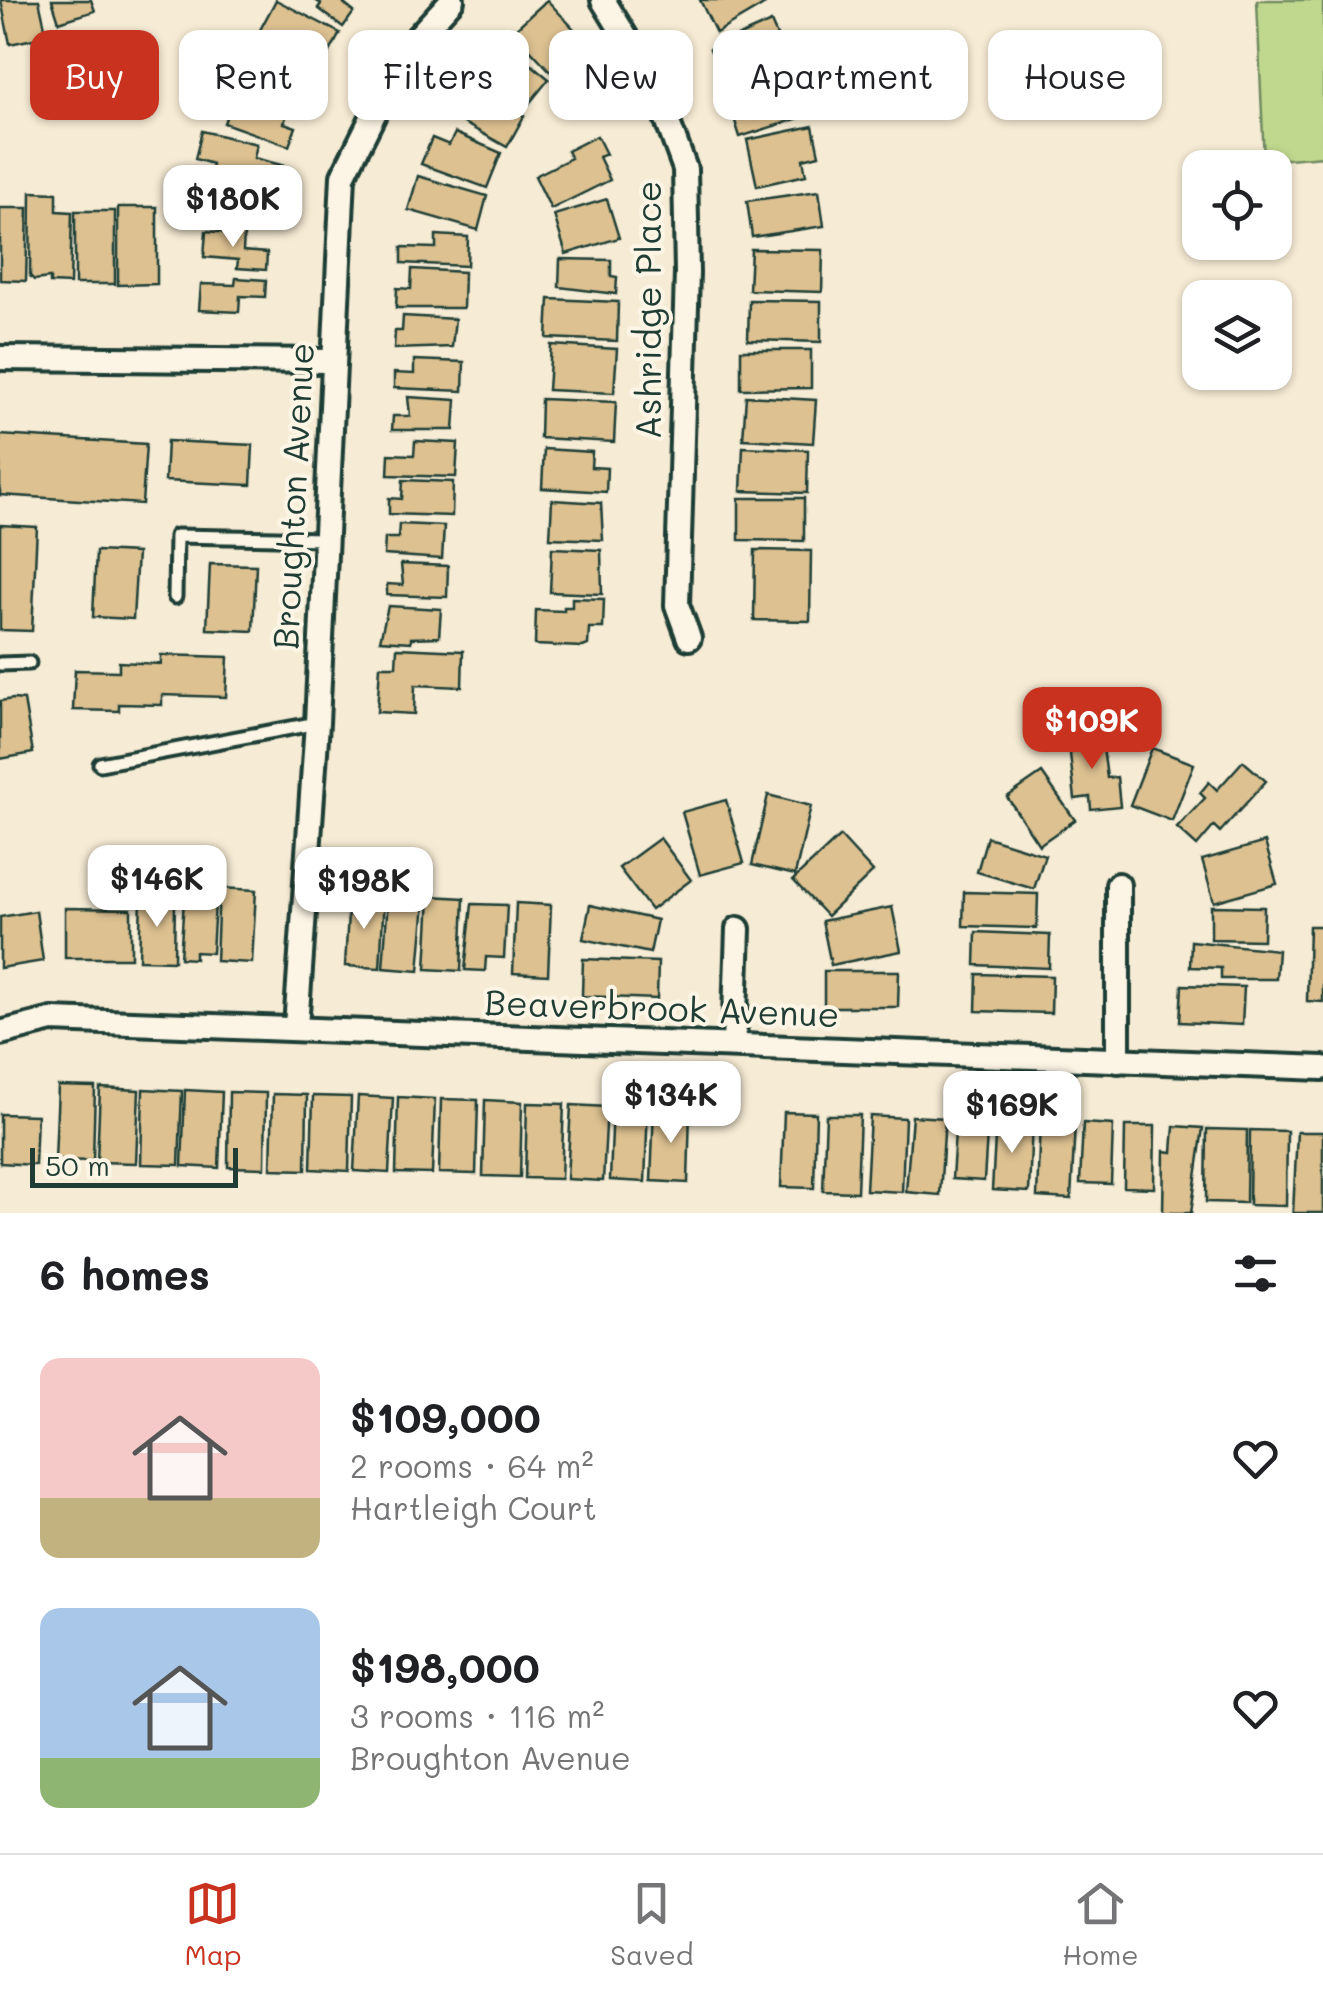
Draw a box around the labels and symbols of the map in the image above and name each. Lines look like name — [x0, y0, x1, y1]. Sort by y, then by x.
pin: $180K — [163, 165, 303, 250]
street label: Ashridge Place — [624, 181, 670, 439]
street label: Broughton Avenue — [261, 341, 323, 651]
pin: $109K — [1022, 687, 1162, 772]
pin: $146K — [87, 845, 227, 930]
pin: $198K — [294, 847, 434, 932]
street label: Beaverbrook Avenue — [484, 978, 840, 1036]
pin: $134K — [601, 1061, 741, 1146]
pin: $169K — [942, 1071, 1082, 1156]
scale bar — [30, 1143, 238, 1188]

